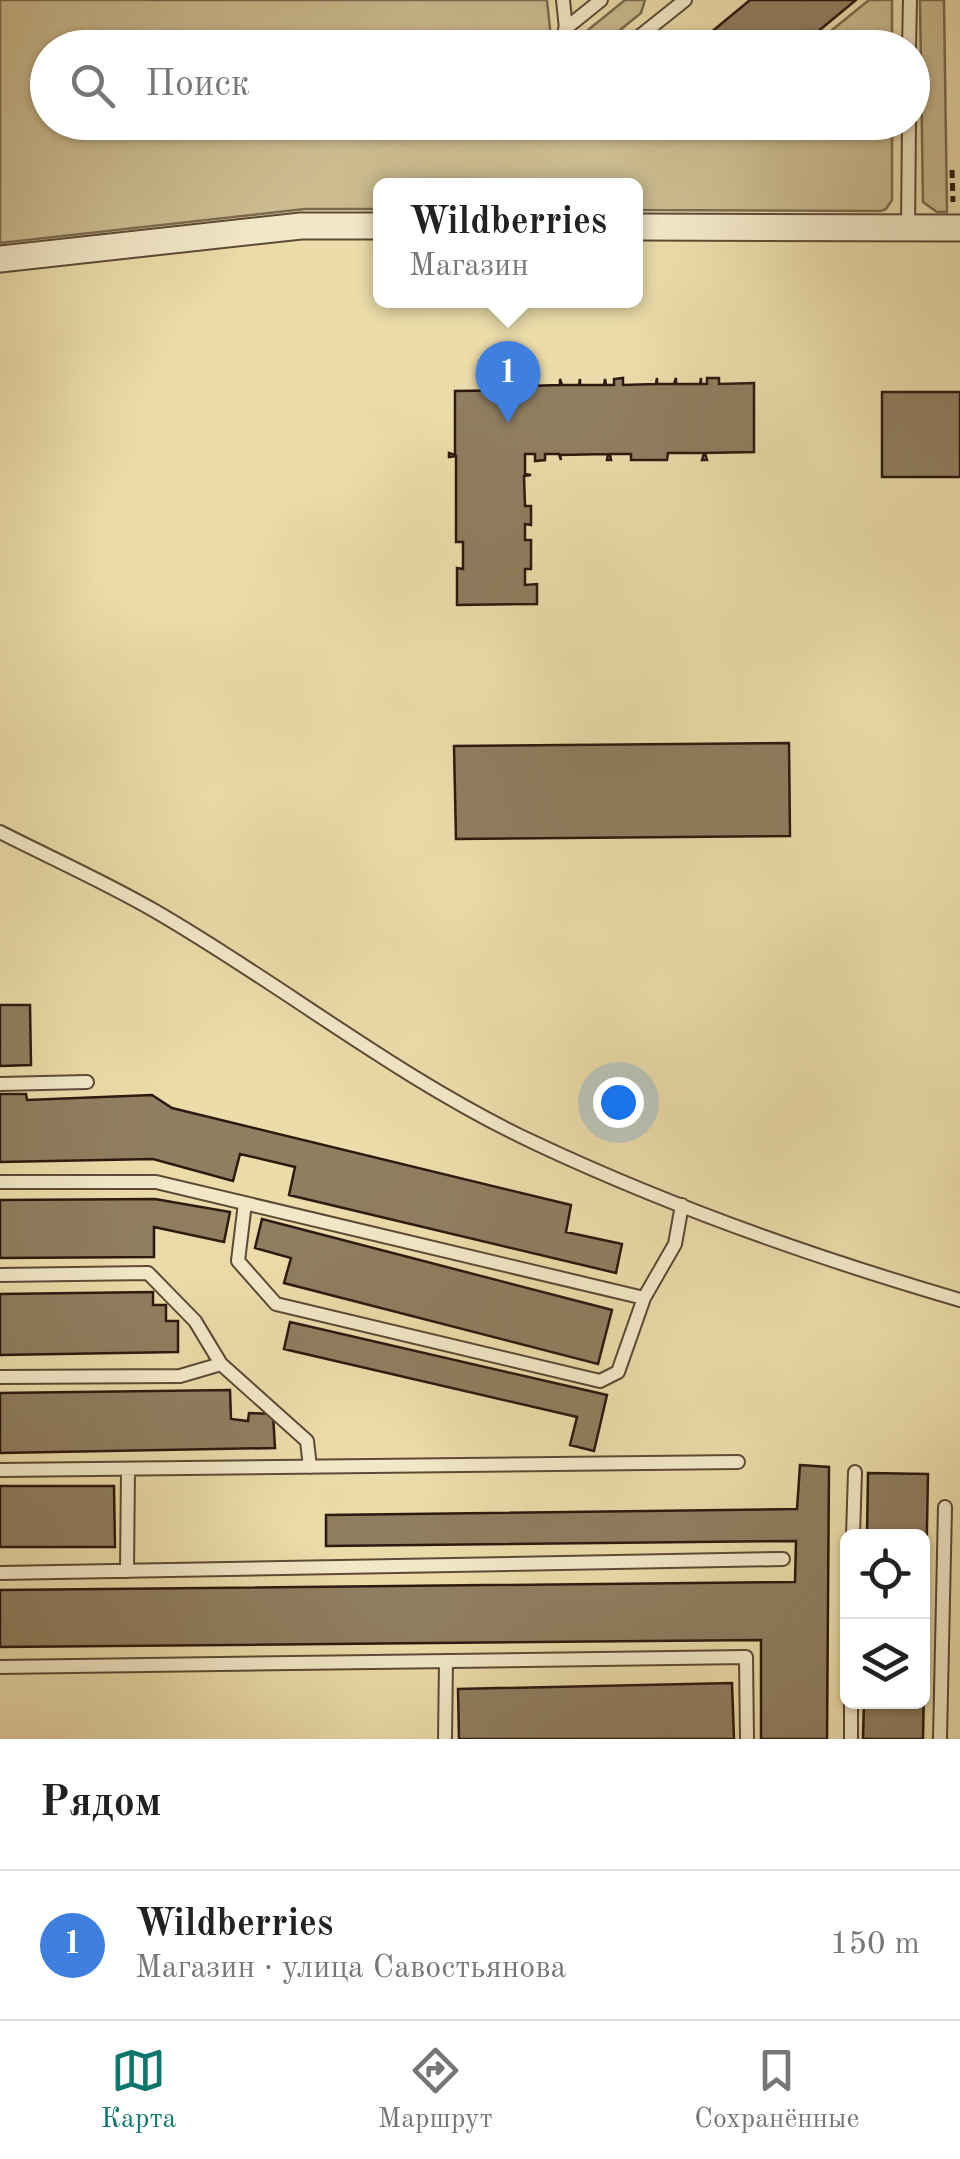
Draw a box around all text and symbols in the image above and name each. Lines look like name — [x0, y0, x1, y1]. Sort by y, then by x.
search box — [30, 30, 930, 140]
icon: search — [65, 58, 120, 113]
text: Поиск — [145, 66, 250, 104]
popup — [373, 178, 643, 308]
text: Wildberries — [409, 204, 607, 242]
text: Магазин — [409, 251, 529, 283]
pin: 1 — [476, 340, 540, 423]
your location — [593, 1077, 644, 1128]
map controls — [840, 1529, 930, 1709]
button: locate — [840, 1529, 930, 1619]
button: layers — [840, 1619, 930, 1709]
text: Рядом — [40, 1783, 162, 1825]
text: Wildberries — [135, 1906, 333, 1944]
text: 1 — [63, 1929, 82, 1961]
text: 150 m — [830, 1929, 920, 1961]
text: Магазин · улица Савостьянова — [135, 1953, 566, 1985]
tab: Карта — [101, 2043, 176, 2138]
tab: Маршрут — [378, 2043, 493, 2138]
tab: Сохранённые — [694, 2043, 859, 2138]

